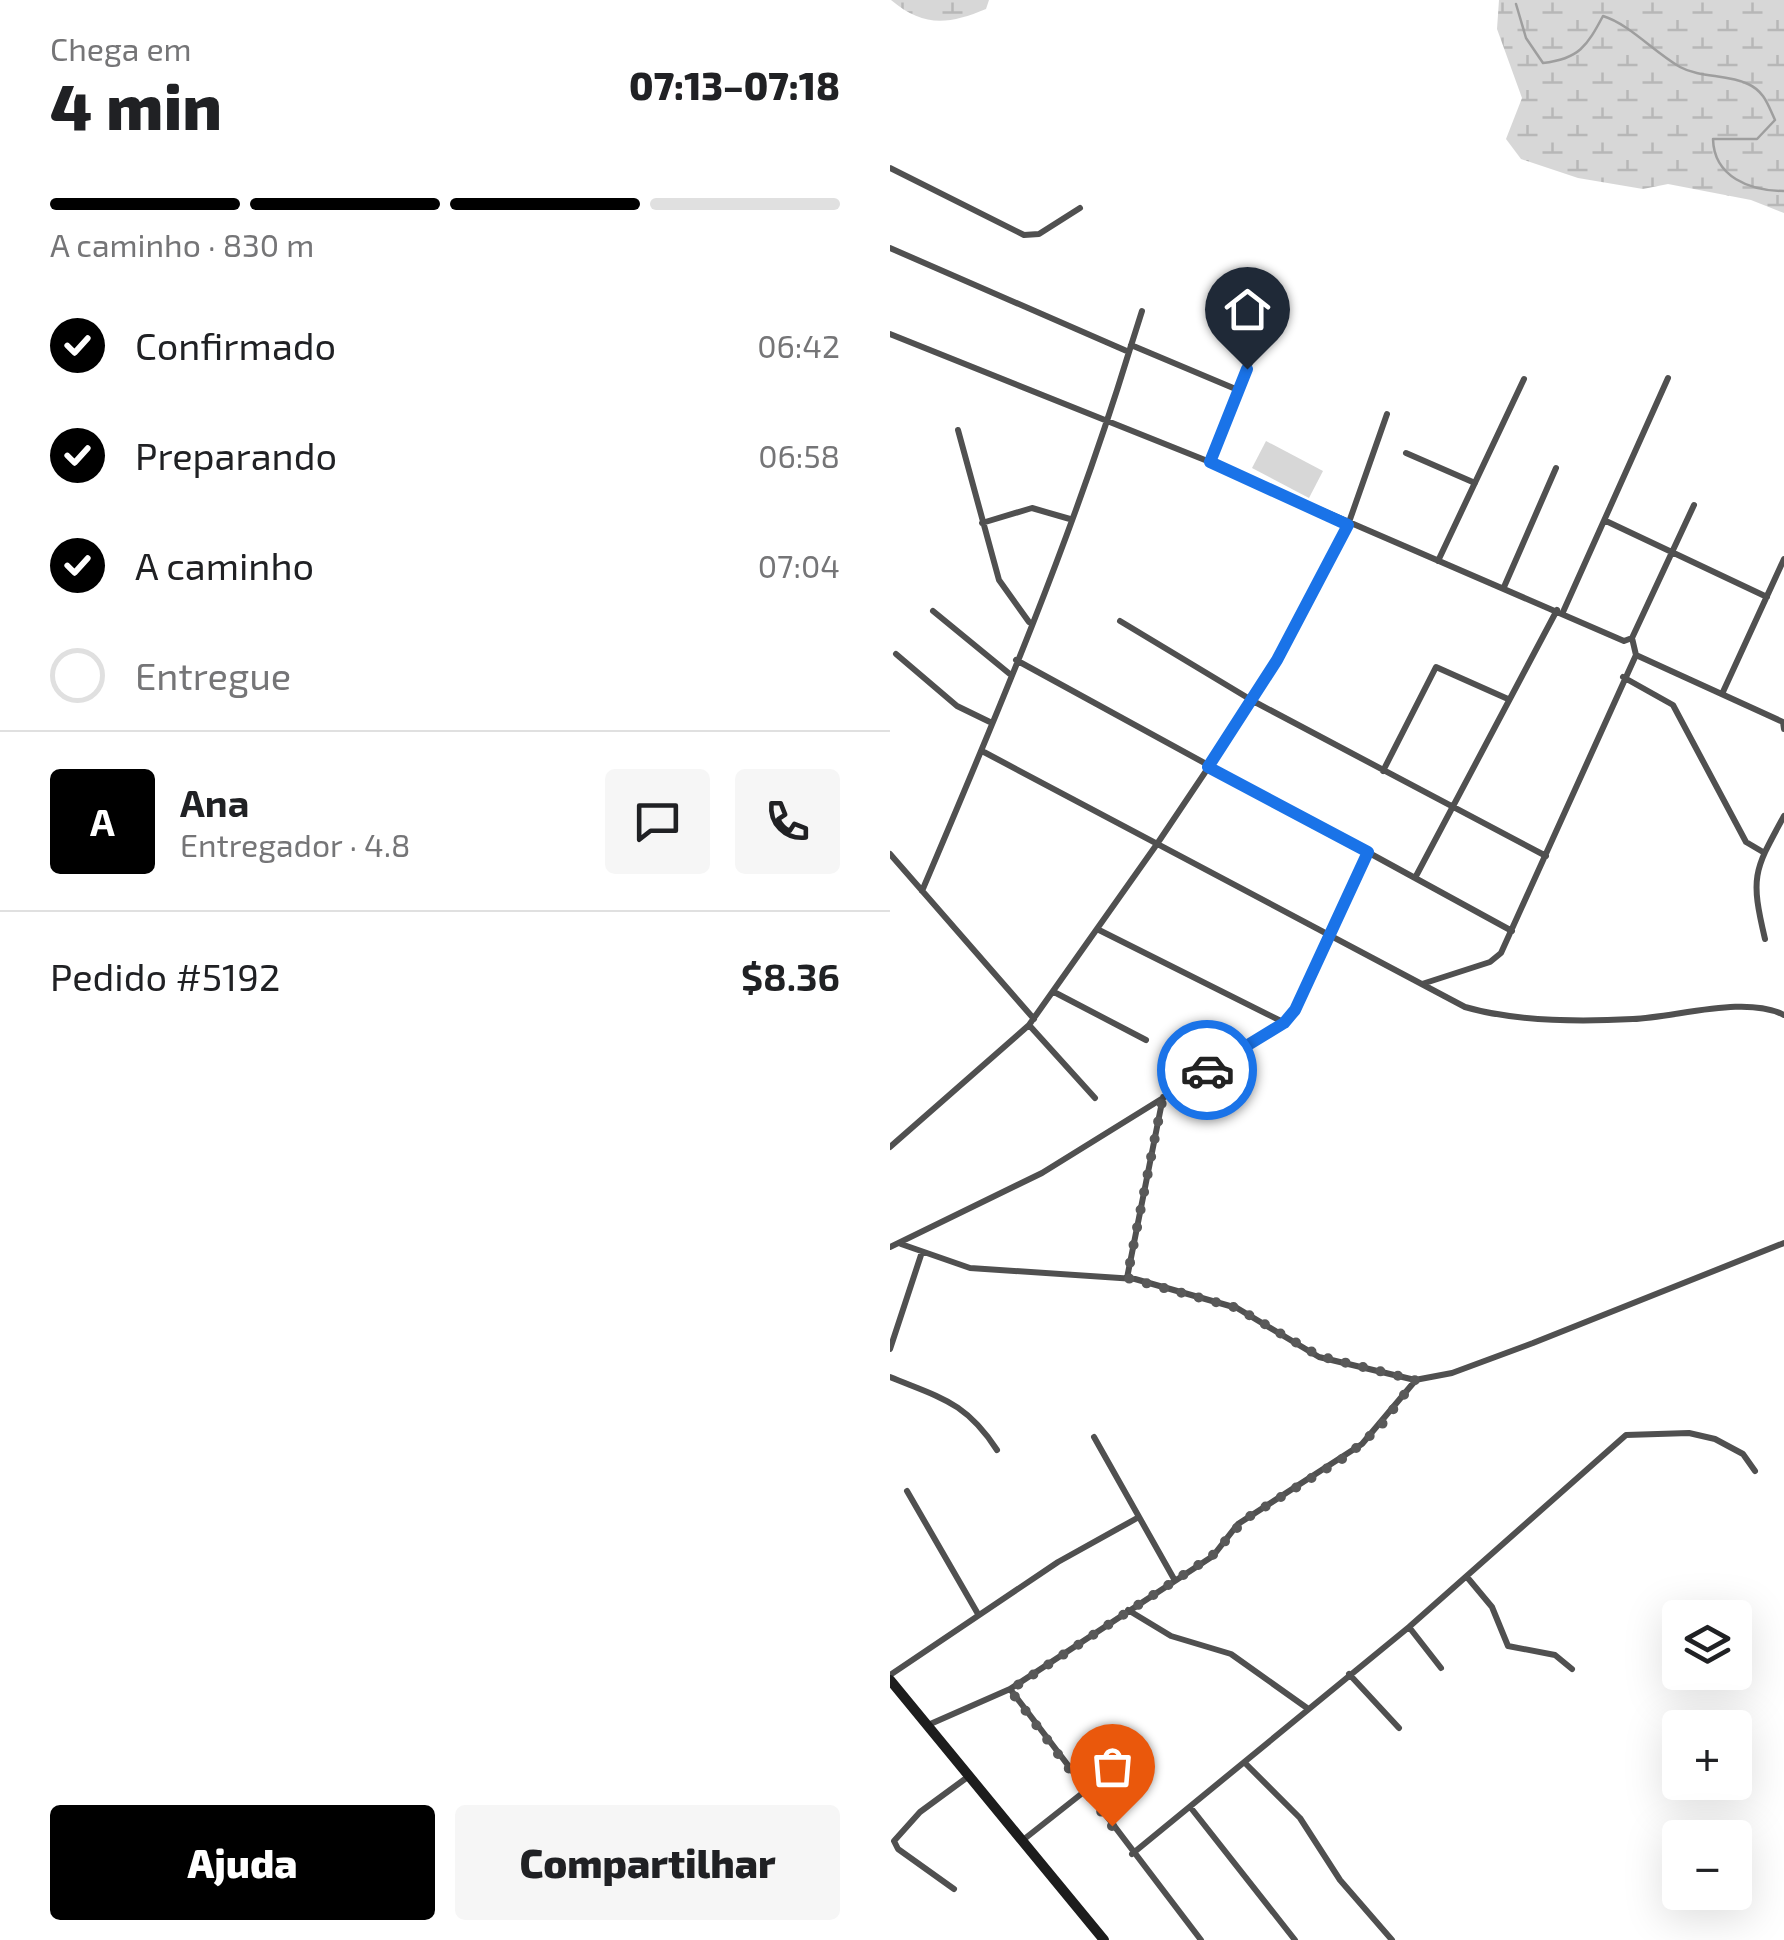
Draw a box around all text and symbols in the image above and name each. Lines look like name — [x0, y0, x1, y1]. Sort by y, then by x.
text: Chega em — [50, 29, 192, 67]
text: 07:13–07:18 — [629, 62, 840, 108]
text: 4 min — [50, 65, 222, 143]
text: A caminho · 830 m — [50, 225, 314, 263]
pin — [1205, 267, 1290, 370]
icon: home — [1220, 282, 1275, 337]
icon: check — [50, 318, 105, 373]
text: Confirmado — [135, 322, 336, 368]
text: 06:42 — [757, 326, 840, 364]
icon: check — [50, 428, 105, 483]
text: Preparando — [135, 432, 337, 478]
text: 06:58 — [758, 436, 840, 474]
icon: check — [50, 538, 105, 593]
text: A caminho — [135, 542, 314, 588]
text: 07:04 — [758, 546, 840, 584]
text: Entregue — [135, 652, 291, 698]
button: chat — [605, 769, 710, 874]
button: phone — [735, 769, 840, 874]
text: Ana — [180, 779, 249, 825]
text: A — [90, 798, 115, 844]
text: Entregador · 4.8 — [180, 825, 411, 863]
text: Pedido #5192 — [50, 953, 280, 999]
text: $8.36 — [741, 953, 840, 999]
courier — [1157, 1020, 1257, 1120]
icon: car — [1180, 1043, 1235, 1098]
map controls — [1662, 1600, 1752, 1910]
button: layers — [1662, 1600, 1752, 1690]
button: + — [1662, 1710, 1752, 1800]
pin — [1070, 1724, 1155, 1827]
icon: bag — [1085, 1739, 1140, 1794]
button: Ajuda — [50, 1805, 435, 1920]
button: Compartilhar — [455, 1805, 840, 1920]
button: − — [1662, 1820, 1752, 1910]

